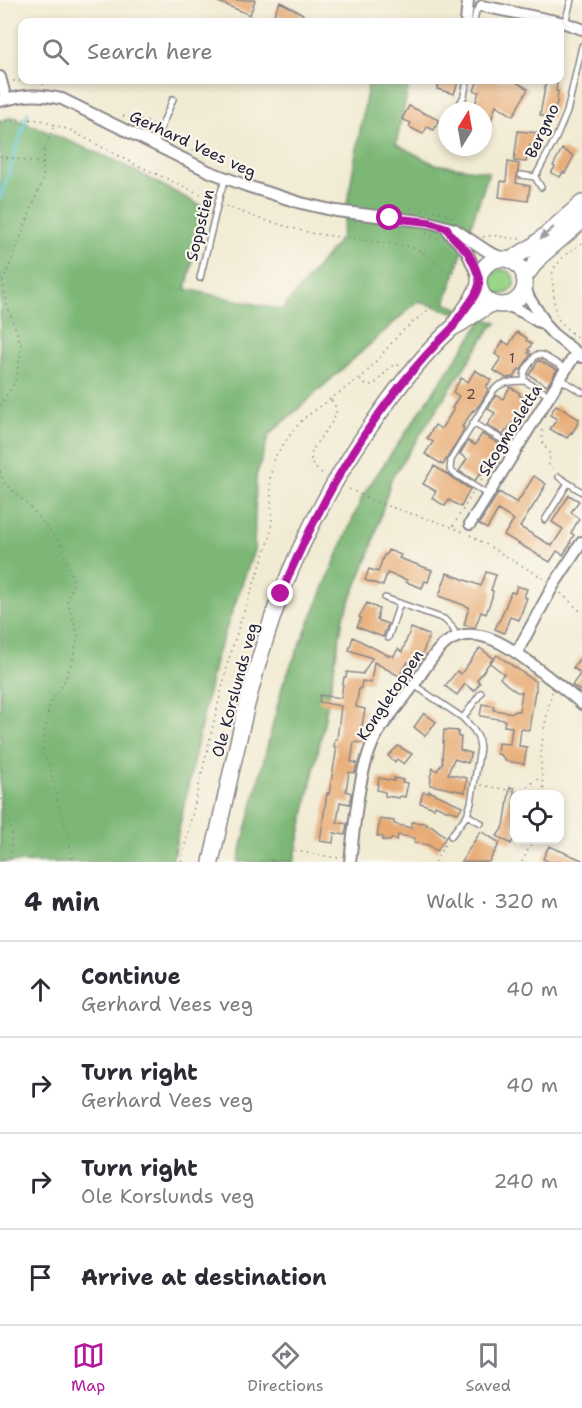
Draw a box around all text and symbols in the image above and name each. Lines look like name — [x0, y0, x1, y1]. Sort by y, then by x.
search box — [18, 18, 564, 84]
icon: search — [39, 35, 72, 68]
text: Search here — [87, 37, 213, 66]
street label: Bergmo — [520, 100, 564, 162]
north arrow — [438, 102, 492, 156]
street label: Gerhard Vees veg — [126, 105, 260, 183]
street label: Soppstien — [181, 187, 219, 263]
route start — [376, 204, 402, 230]
one-way arrow — [540, 226, 555, 239]
house number: 1 — [509, 349, 515, 367]
street label: Skogmosletta — [473, 380, 547, 480]
house number: 2 — [466, 385, 476, 403]
route end — [267, 580, 293, 606]
street label: Ole Korslunds veg — [207, 620, 263, 760]
street label: Kongletoppen — [352, 645, 428, 744]
map controls — [510, 790, 564, 844]
button: locate — [510, 790, 564, 844]
text: 4 min — [24, 884, 100, 919]
text: Walk · 320 m — [426, 888, 558, 914]
text: Continue — [81, 962, 181, 991]
icon: ahead — [24, 973, 57, 1006]
text: 40 m — [506, 976, 558, 1002]
text: Gerhard Vees veg — [81, 991, 253, 1017]
text: Turn right — [81, 1058, 198, 1087]
icon: right — [24, 1069, 57, 1102]
text: 40 m — [506, 1072, 558, 1098]
text: Gerhard Vees veg — [81, 1087, 253, 1113]
text: Turn right — [81, 1154, 198, 1183]
icon: right — [24, 1165, 57, 1198]
text: 240 m — [493, 1168, 558, 1194]
text: Ole Korslunds veg — [81, 1183, 254, 1209]
icon: arrive — [24, 1261, 57, 1294]
text: Arrive at destination — [81, 1263, 327, 1292]
tab: Map — [71, 1339, 105, 1396]
tab: Directions — [247, 1339, 324, 1396]
tab: Saved — [466, 1339, 511, 1396]

